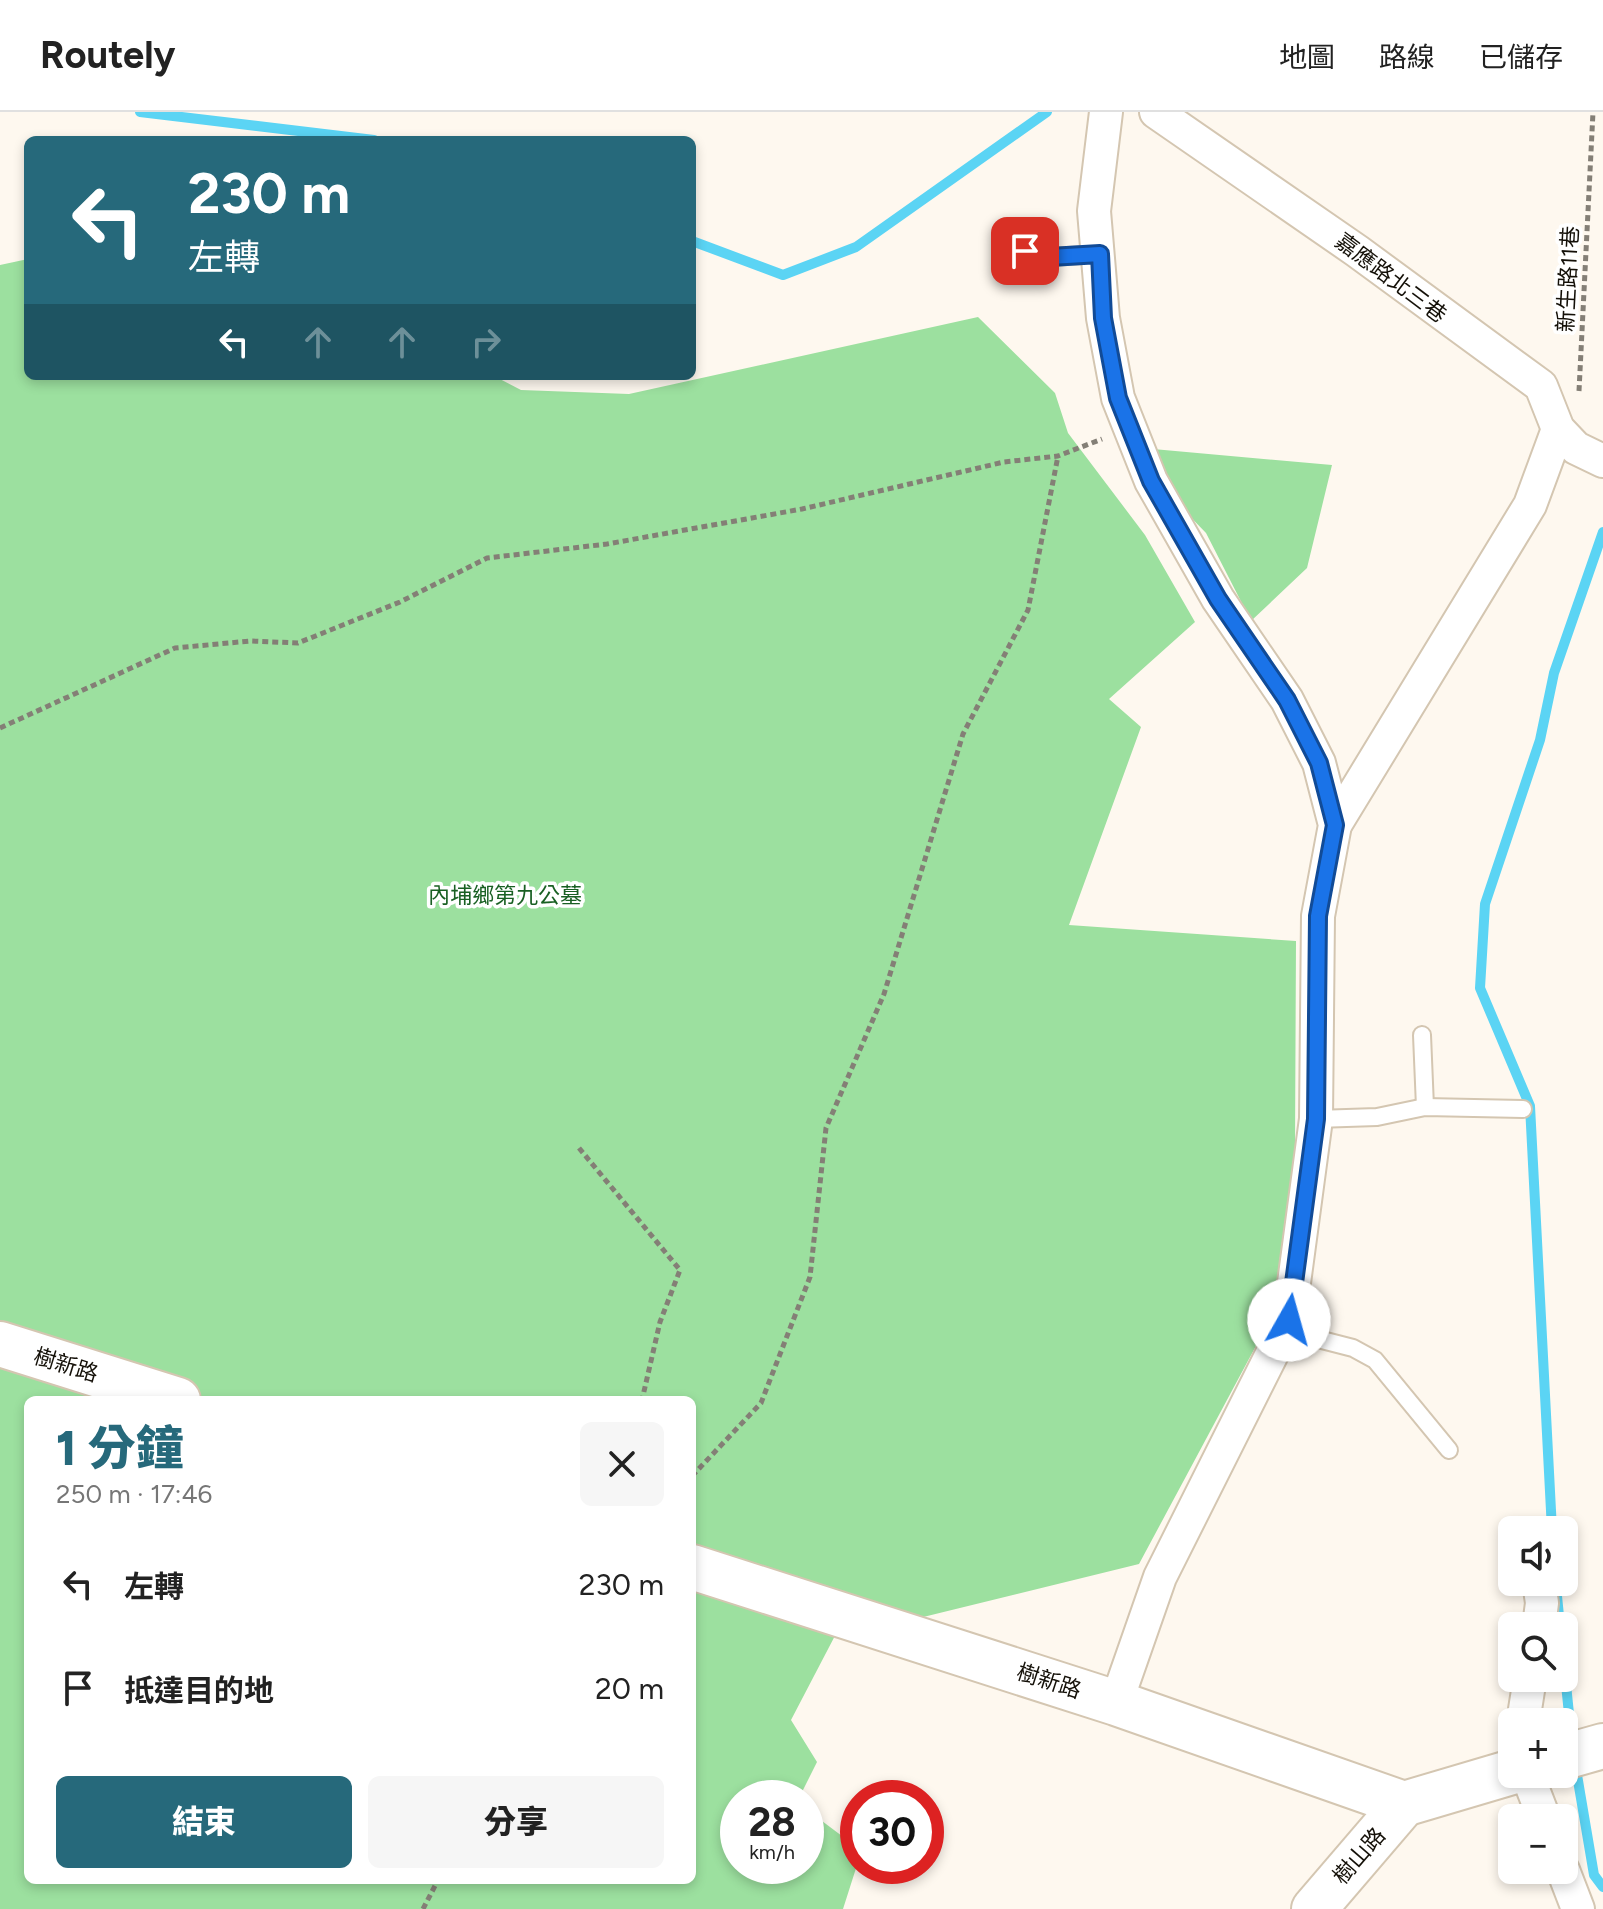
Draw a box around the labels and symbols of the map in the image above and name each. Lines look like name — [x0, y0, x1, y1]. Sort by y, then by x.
pin — [991, 217, 1059, 285]
street label: 新生路11巷 — [1552, 225, 1584, 333]
street label: 嘉應路北三巷 — [1330, 227, 1452, 329]
park label: 內埔鄉第九公墓 — [428, 882, 582, 909]
position arrow — [1247, 1278, 1331, 1362]
street label: 樹新路 — [30, 1342, 102, 1388]
street label: 樹新路 — [1013, 1658, 1085, 1704]
speed limit sign: 30 — [840, 1780, 944, 1884]
street label: 樹山路 — [1327, 1822, 1391, 1890]

